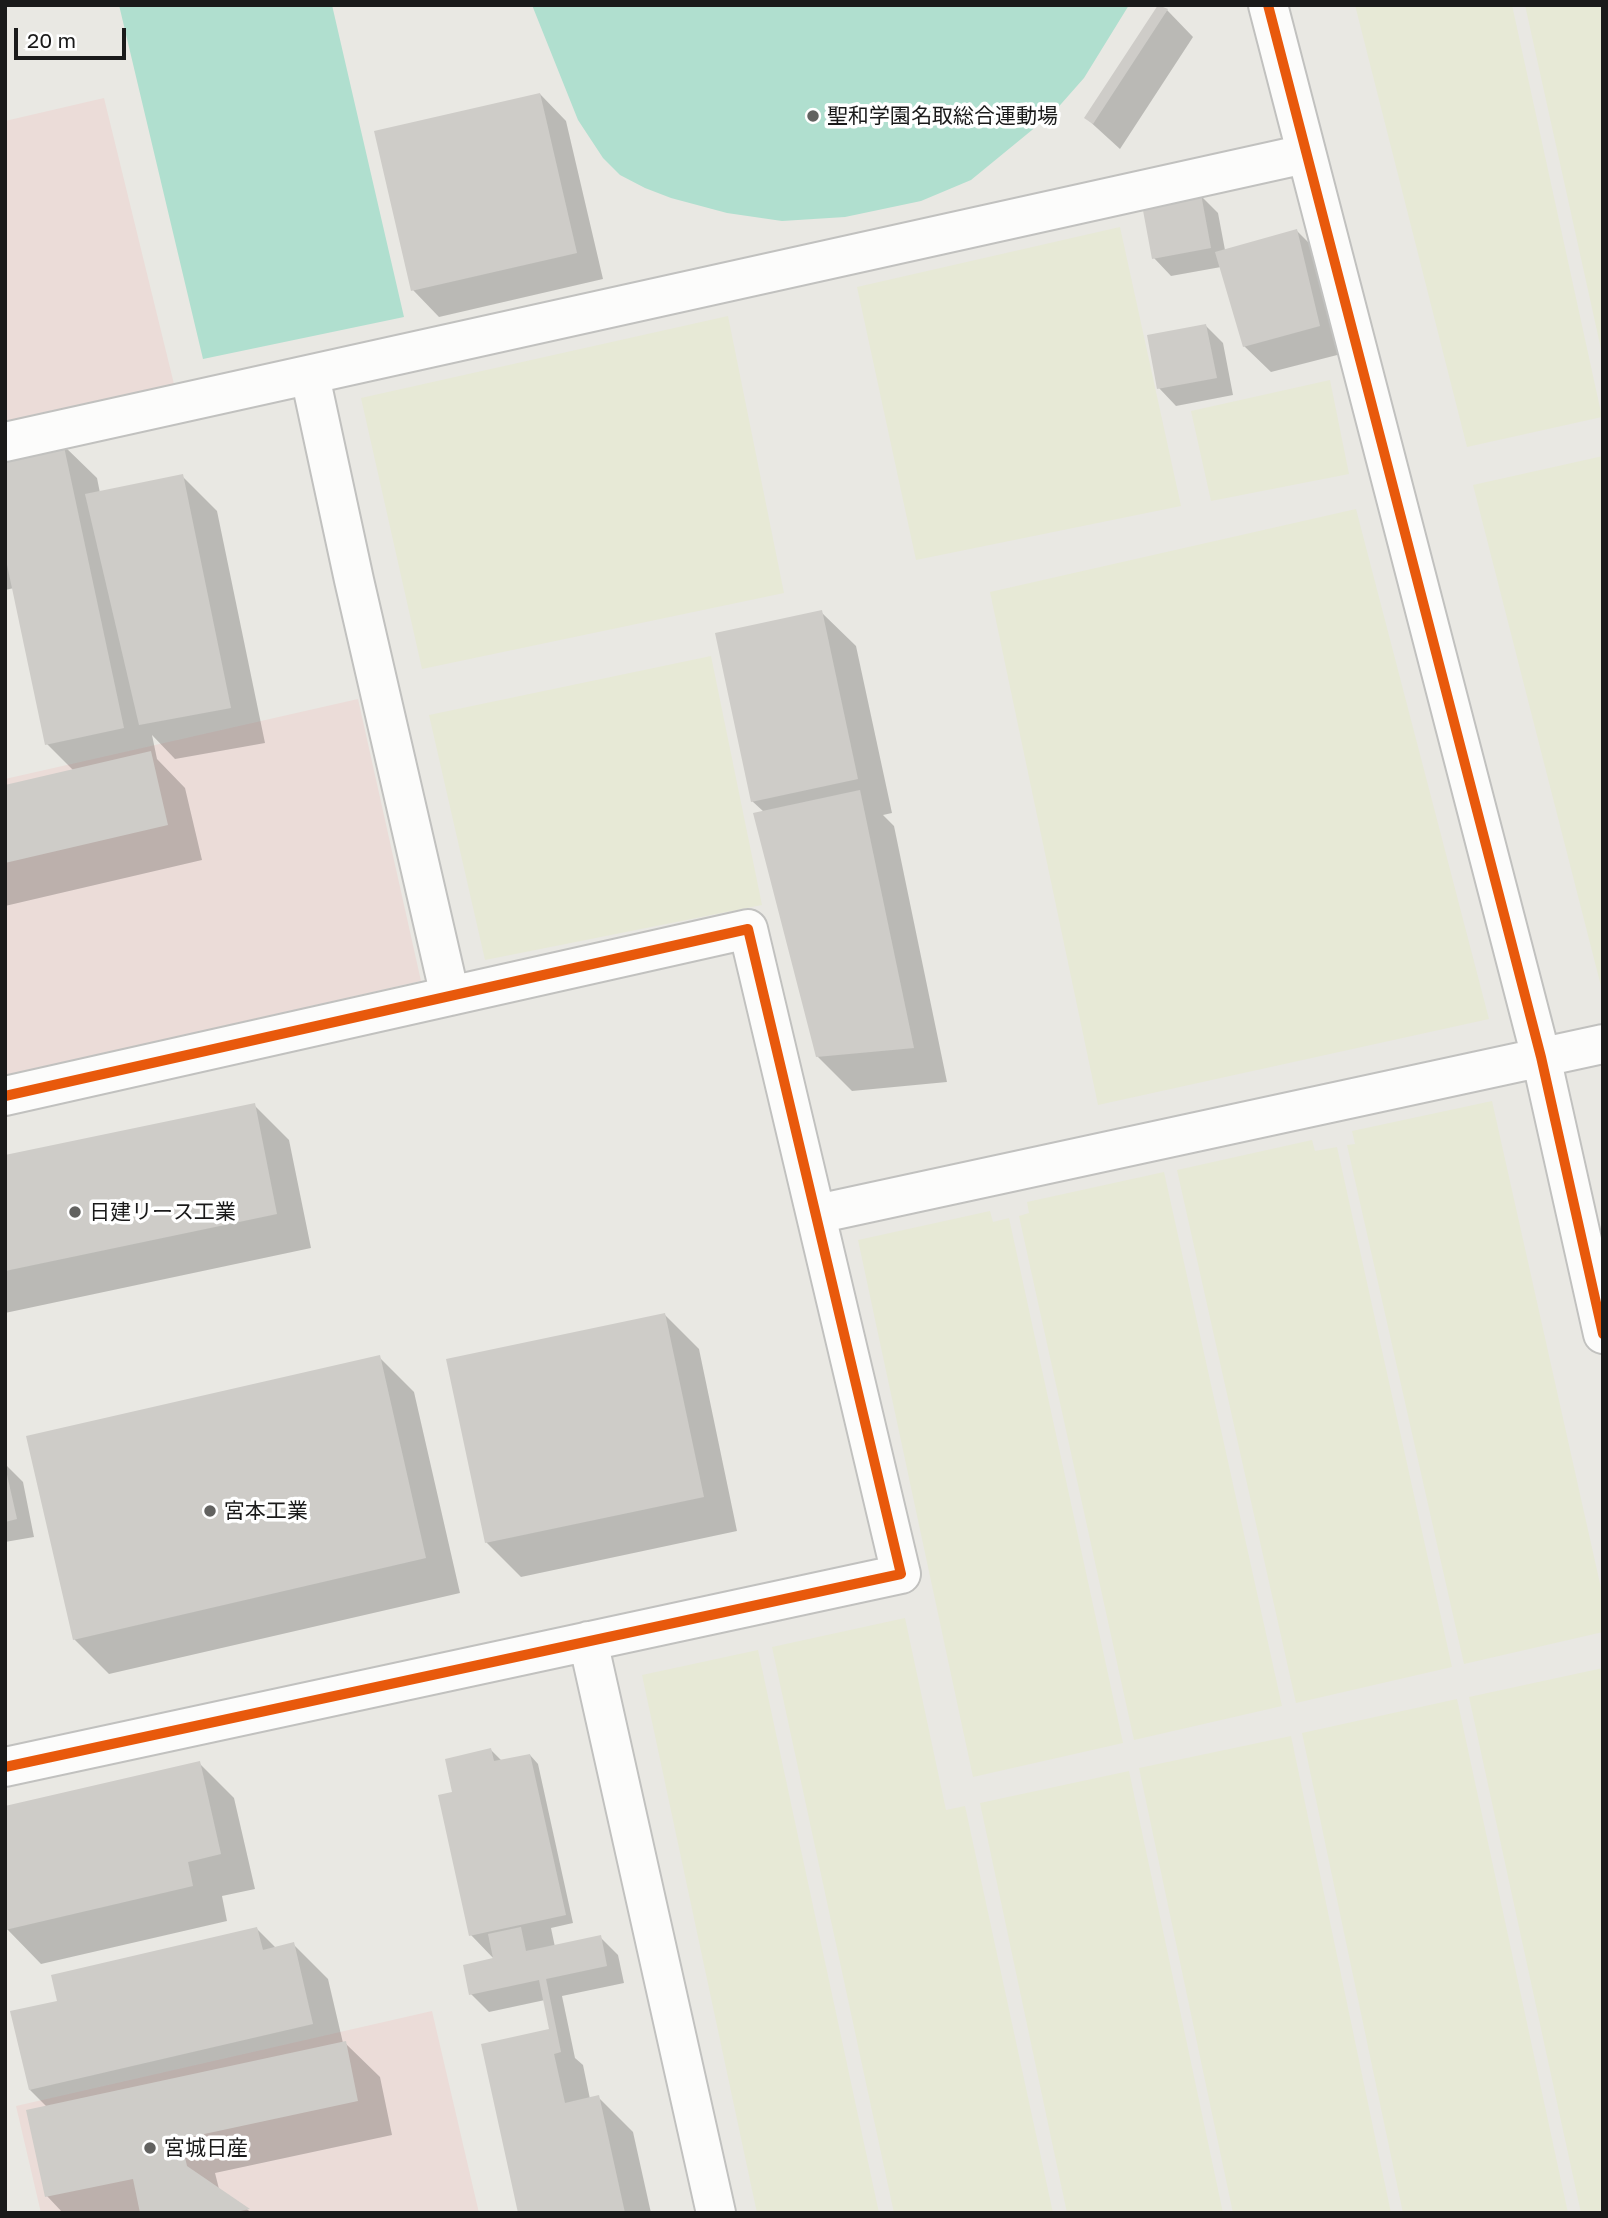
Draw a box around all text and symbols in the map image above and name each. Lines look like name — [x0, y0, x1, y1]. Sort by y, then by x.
scale bar — [18, 14, 130, 58]
text: 20 m — [27, 27, 76, 53]
place label: 聖和学園名取総合運動場 — [827, 103, 1058, 129]
marker: 聖和学園名取総合運動場 — [805, 108, 821, 124]
place label: 日建リース工業 — [89, 1199, 236, 1225]
marker: 日建リース工業 — [67, 1204, 83, 1220]
place label: 宮本工業 — [224, 1498, 308, 1524]
marker: 宮本工業 — [202, 1503, 218, 1519]
place label: 宮城日産 — [164, 2135, 248, 2161]
marker: 宮城日産 — [142, 2140, 158, 2156]

